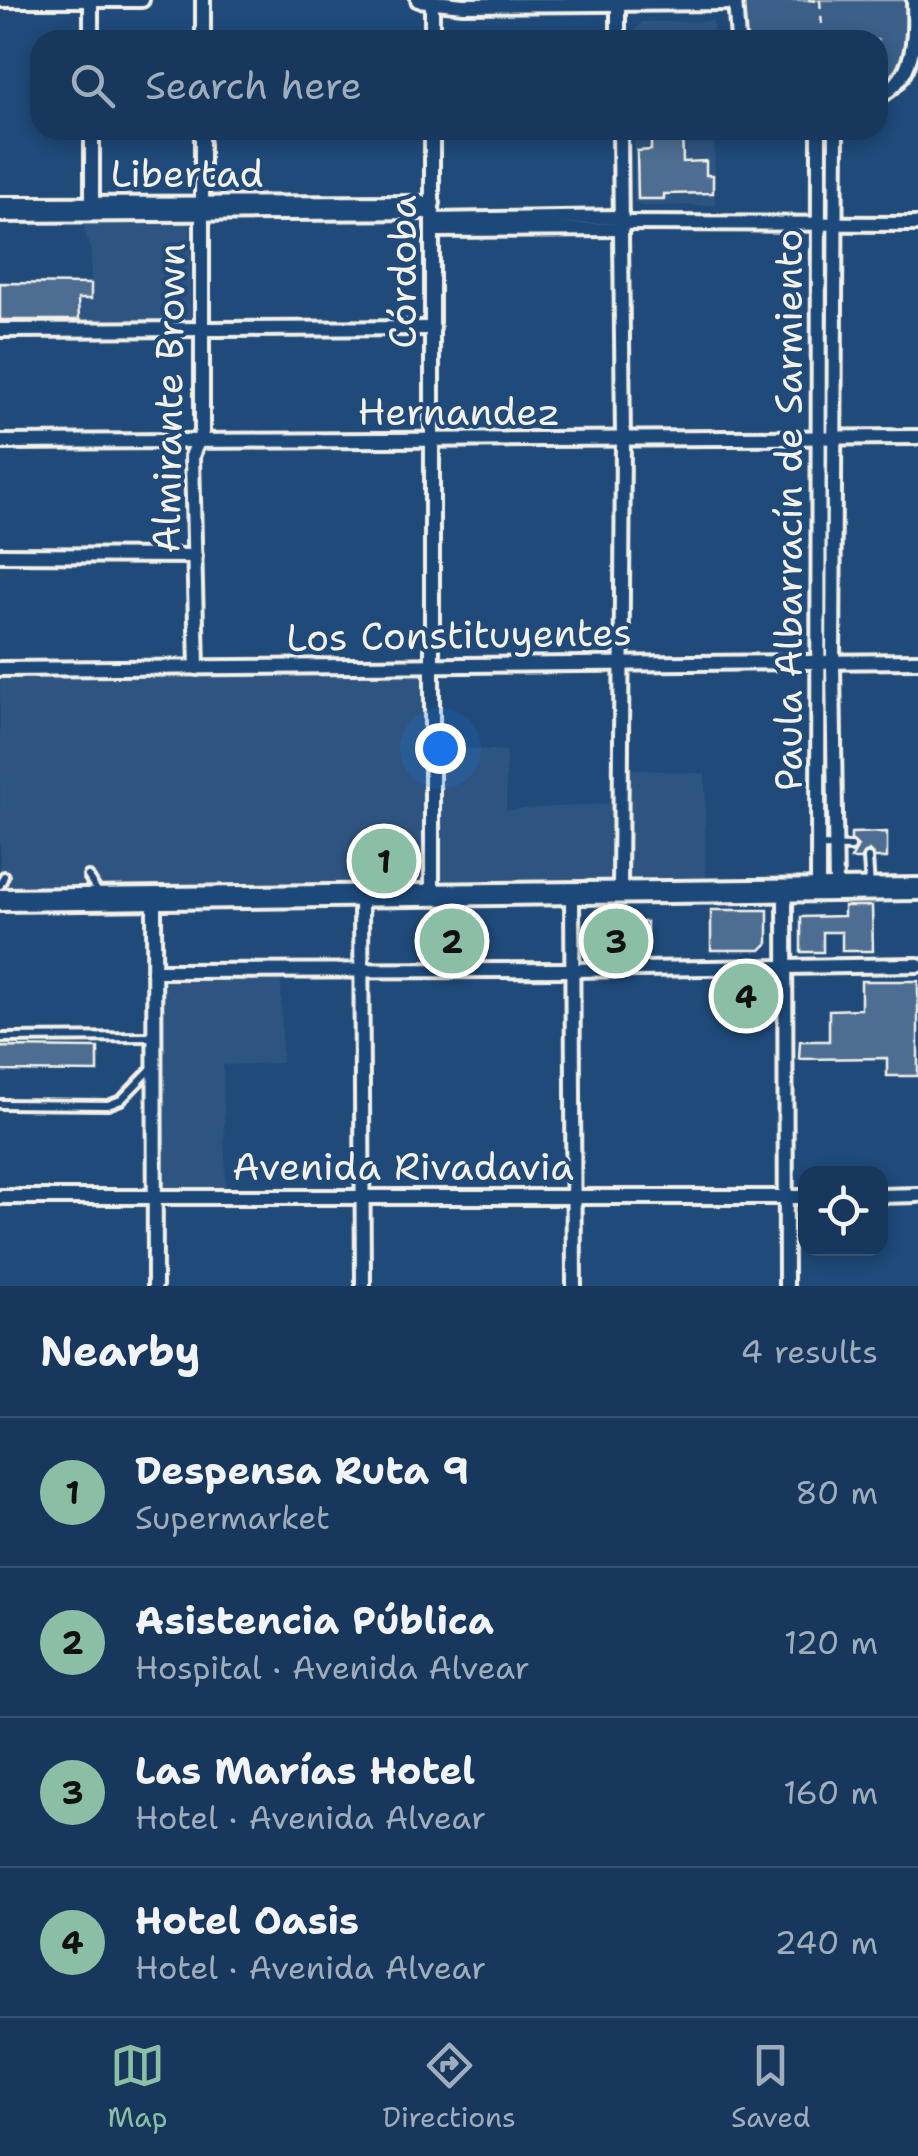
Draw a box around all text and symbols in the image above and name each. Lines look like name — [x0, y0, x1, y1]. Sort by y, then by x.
search box — [30, 30, 888, 140]
icon: search — [65, 58, 120, 113]
text: Search here — [145, 60, 362, 111]
street label: Libertad — [110, 148, 264, 199]
street label: Córdoba — [377, 195, 428, 349]
street label: Paula Albarracín de Sarmiento — [763, 229, 814, 791]
street label: Almirante Brown — [140, 242, 197, 554]
street label: Hernandez — [358, 386, 560, 437]
street label: Los Constituyentes — [286, 606, 632, 663]
your location — [415, 723, 466, 774]
pin: 1 — [352, 824, 416, 898]
pin: 2 — [420, 904, 484, 978]
pin: 3 — [584, 904, 648, 978]
pin: 4 — [714, 958, 778, 1034]
street label: Avenida Rivadavia — [232, 1141, 574, 1192]
map controls — [798, 1166, 888, 1256]
button: locate — [798, 1166, 888, 1256]
text: Nearby — [40, 1323, 200, 1379]
text: 4 results — [741, 1330, 878, 1373]
text: Despensa Ruta 9 — [135, 1445, 469, 1496]
text: 1 — [65, 1471, 80, 1514]
text: 80 m — [795, 1471, 878, 1514]
text: Supermarket — [135, 1496, 330, 1539]
text: Asistencia Pública — [135, 1595, 494, 1646]
text: 2 — [61, 1621, 84, 1664]
text: 120 m — [784, 1621, 878, 1664]
text: Hospital · Avenida Alvear — [135, 1646, 530, 1689]
text: Las Marías Hotel — [135, 1745, 475, 1796]
text: 3 — [61, 1771, 84, 1814]
text: 160 m — [783, 1771, 878, 1814]
text: Hotel · Avenida Alvear — [135, 1796, 486, 1839]
text: Hotel Oasis — [135, 1895, 359, 1946]
text: 4 — [61, 1921, 84, 1964]
text: 240 m — [775, 1921, 878, 1964]
text: Hotel · Avenida Alvear — [135, 1946, 486, 1989]
tab: Map — [108, 2038, 167, 2136]
tab: Directions — [382, 2038, 516, 2136]
tab: Saved — [731, 2038, 810, 2136]

